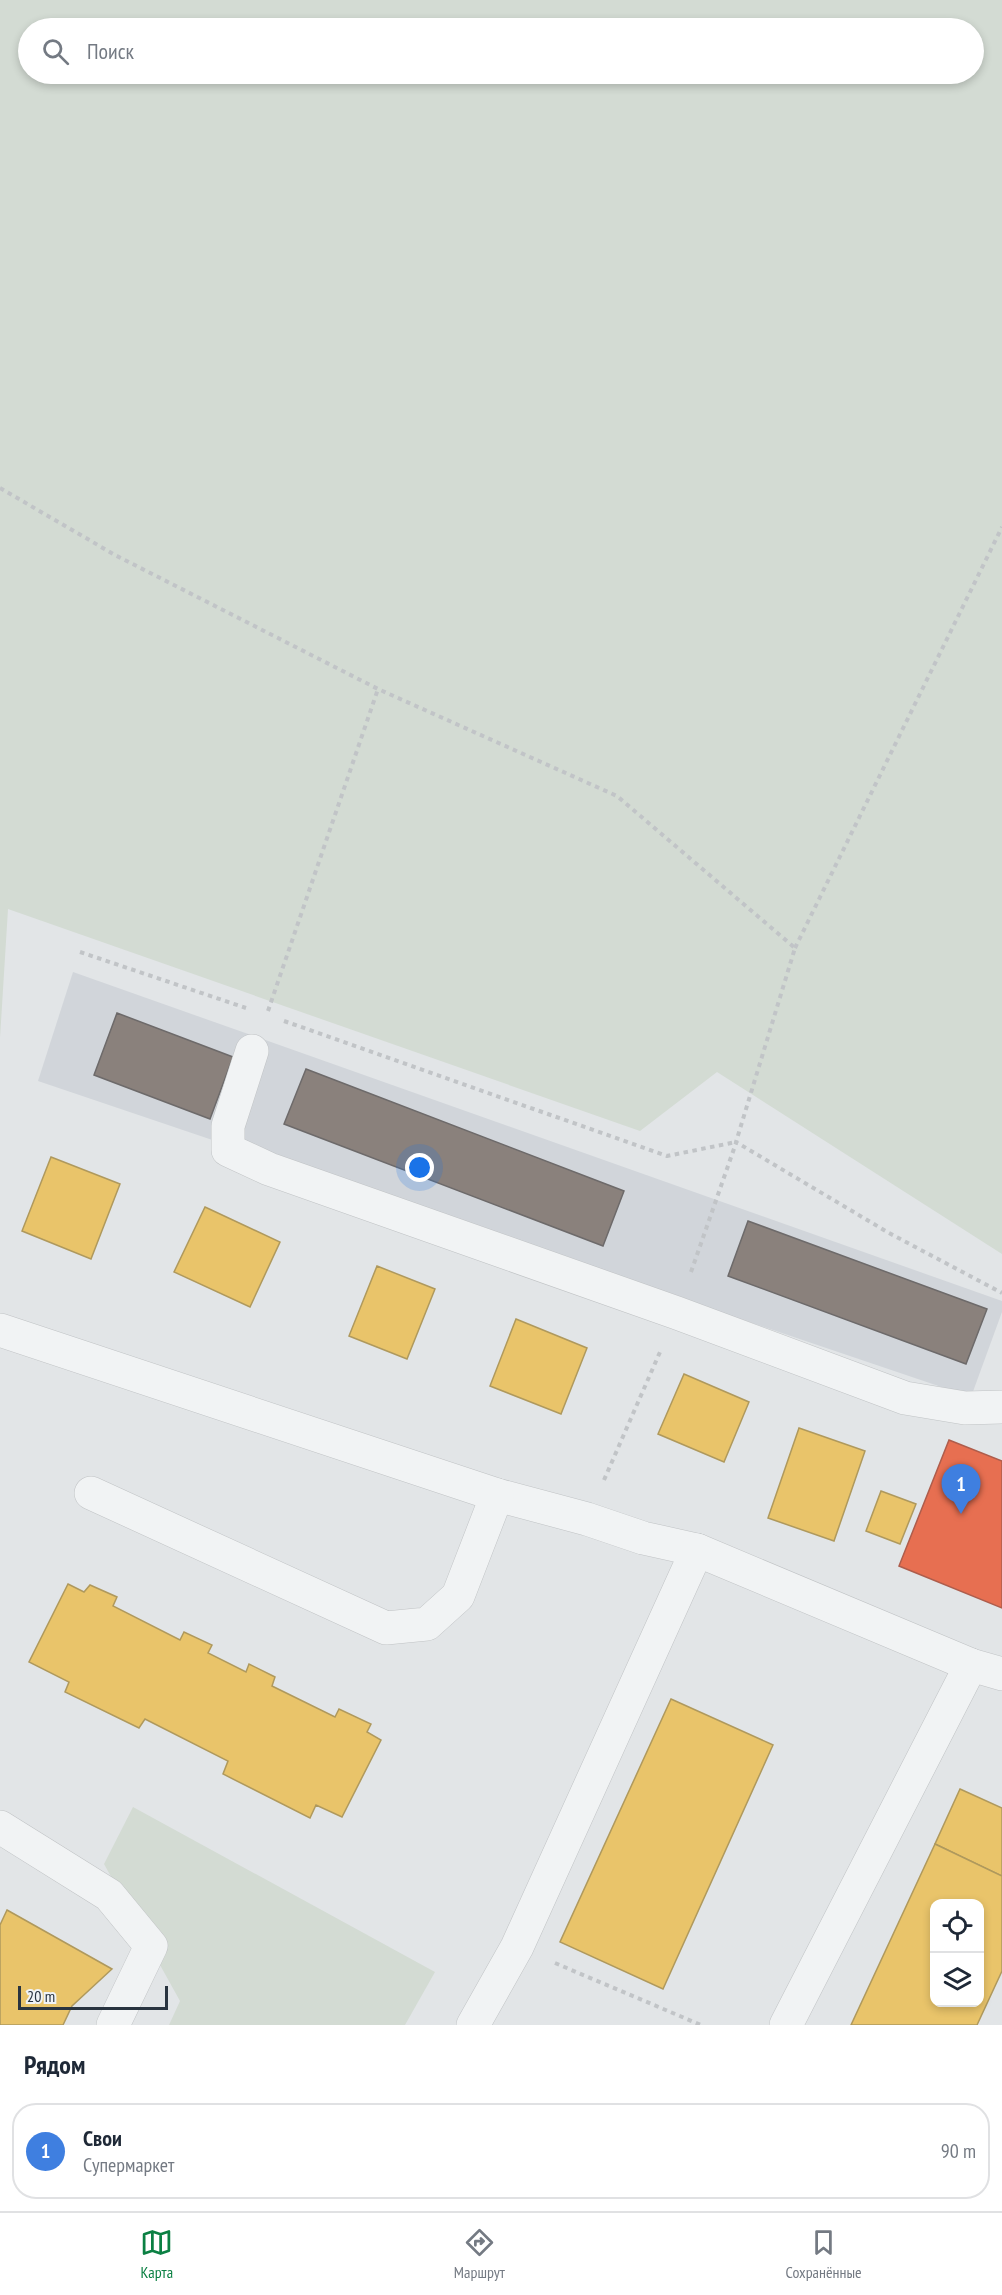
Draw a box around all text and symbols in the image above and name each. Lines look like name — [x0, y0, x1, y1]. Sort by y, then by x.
search box — [18, 18, 984, 84]
icon: search — [39, 35, 72, 68]
text: Поиск — [87, 37, 134, 65]
your location — [405, 1153, 434, 1182]
pin: 1 — [942, 1464, 980, 1514]
map controls — [930, 1899, 984, 2007]
button: locate — [930, 1899, 984, 1953]
button: layers — [930, 1953, 984, 2007]
scale bar — [18, 1983, 168, 2010]
text: 20 m — [27, 1986, 55, 2006]
text: Рядом — [24, 2048, 85, 2081]
text: Свои — [83, 2124, 122, 2152]
text: 1 — [41, 2138, 50, 2164]
text: 90 m — [941, 2138, 976, 2164]
text: Супермаркет — [83, 2152, 174, 2178]
tab: Карта — [140, 2226, 173, 2282]
tab: Маршрут — [454, 2226, 505, 2282]
tab: Сохранённые — [786, 2226, 862, 2282]

